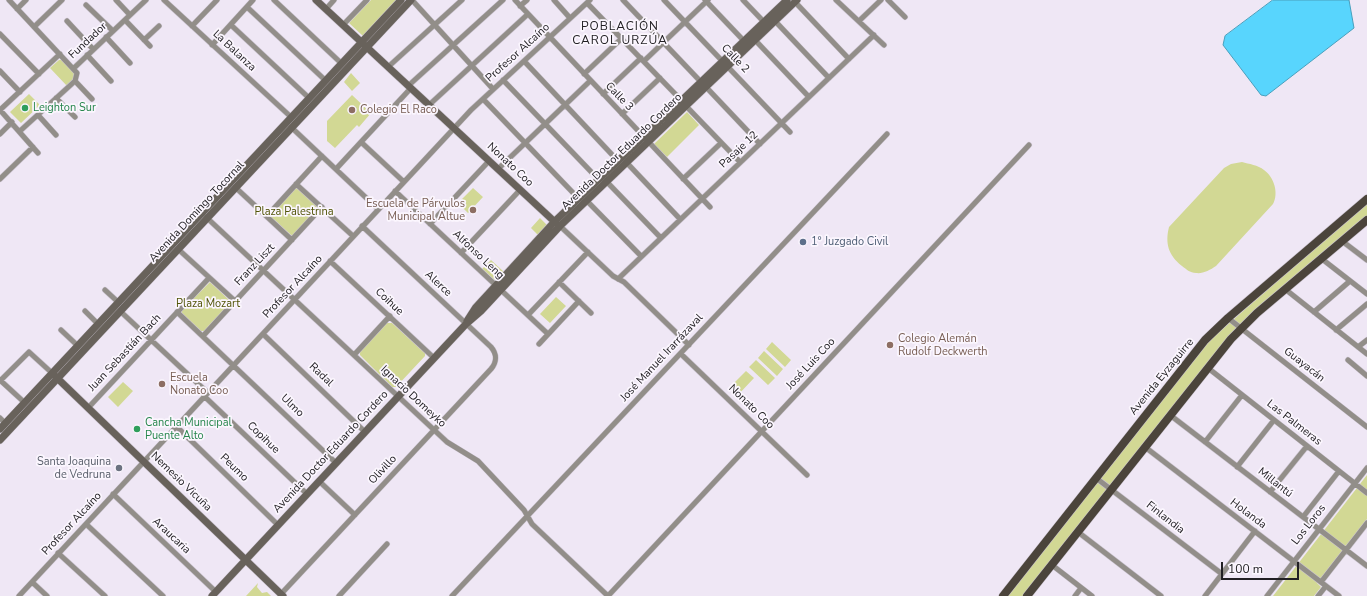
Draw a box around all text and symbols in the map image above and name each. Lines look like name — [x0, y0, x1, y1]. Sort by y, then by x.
street label: Fundador — [66, 20, 110, 62]
district label: POBLACIÓN CAROL URZÚA — [572, 20, 668, 48]
street label: Profesor Alcaíno — [483, 21, 553, 85]
street label: La Balanza — [210, 28, 258, 74]
street label: Calle 2 — [718, 42, 752, 76]
street label: Calle 3 — [602, 80, 636, 114]
street label: Avenida Doctor Eduardo Cordero — [559, 91, 685, 213]
place label: Leighton Sur — [33, 101, 96, 115]
marker: Leighton Sur — [20, 103, 30, 113]
place label: Colegio El Raco — [360, 103, 437, 117]
marker: Colegio El Raco — [347, 105, 357, 115]
street label: Pasaje 12 — [717, 129, 761, 171]
street label: Nonato Coo — [484, 140, 536, 190]
street label: Avenida Domingo Tocornal — [147, 159, 247, 265]
place label: Escuela de Párvulos Municipal Altue — [366, 197, 465, 223]
park label: Plaza Palestrina — [255, 205, 333, 219]
marker: Escuela de Párvulos Municipal Altue — [468, 205, 478, 215]
street label: Alfonso Leng — [449, 228, 507, 282]
place label: 1° Juzgado Civil — [811, 235, 888, 249]
marker: 1° Juzgado Civil — [798, 237, 808, 247]
street label: Franz Liszt — [232, 241, 278, 289]
street label: Profesor Alcaíno — [260, 253, 326, 321]
street label: Alerce — [422, 268, 454, 300]
street label: Coihue — [372, 286, 406, 318]
park label: Plaza Mozart — [176, 297, 240, 311]
street label: José Manuel Irarrázaval — [618, 311, 706, 405]
street label: Juan Sebastián Bach — [86, 312, 164, 394]
place label: Colegio Alemán Rudolf Deckwerth — [898, 332, 987, 358]
street label: José Luis Coo — [784, 336, 838, 392]
street label: Avenida Eyzaguirre — [1127, 336, 1197, 418]
marker: Colegio Alemán Rudolf Deckwerth — [885, 340, 895, 350]
street label: Guayacán — [1281, 345, 1327, 385]
street label: Radal — [306, 360, 336, 390]
street label: Ignacio Domeyko — [378, 363, 448, 431]
place label: Escuela Nonato Coo — [170, 371, 228, 397]
marker: Escuela Nonato Coo — [157, 379, 167, 389]
street label: Nonato Coo — [725, 382, 777, 432]
street label: Avenida Doctor Eduardo Cordero — [271, 388, 391, 516]
street label: Ulmo — [278, 392, 306, 420]
street label: Las Palmeras — [1264, 397, 1324, 449]
place label: Cancha Municipal Puente Alto — [145, 416, 232, 442]
street label: Copihue — [244, 419, 282, 457]
marker: Cancha Municipal Puente Alto — [132, 424, 142, 434]
street label: Nemesio Vicuña — [148, 450, 214, 514]
street label: Peumo — [217, 451, 251, 485]
street label: Olivillo — [366, 453, 400, 487]
place label: Santa Joaquina de Vedruna — [37, 455, 111, 481]
marker: Santa Joaquina de Vedruna — [114, 463, 124, 473]
street label: Millantú — [1255, 465, 1295, 501]
street label: Profesor Alcaíno — [39, 490, 105, 558]
street label: Holanda — [1227, 496, 1269, 532]
street label: Finlandia — [1143, 499, 1187, 537]
street label: Los Loros — [1289, 502, 1329, 548]
street label: Araucaria — [149, 515, 193, 557]
scale bar — [1223, 554, 1301, 580]
text: 100 m — [1228, 561, 1263, 577]

